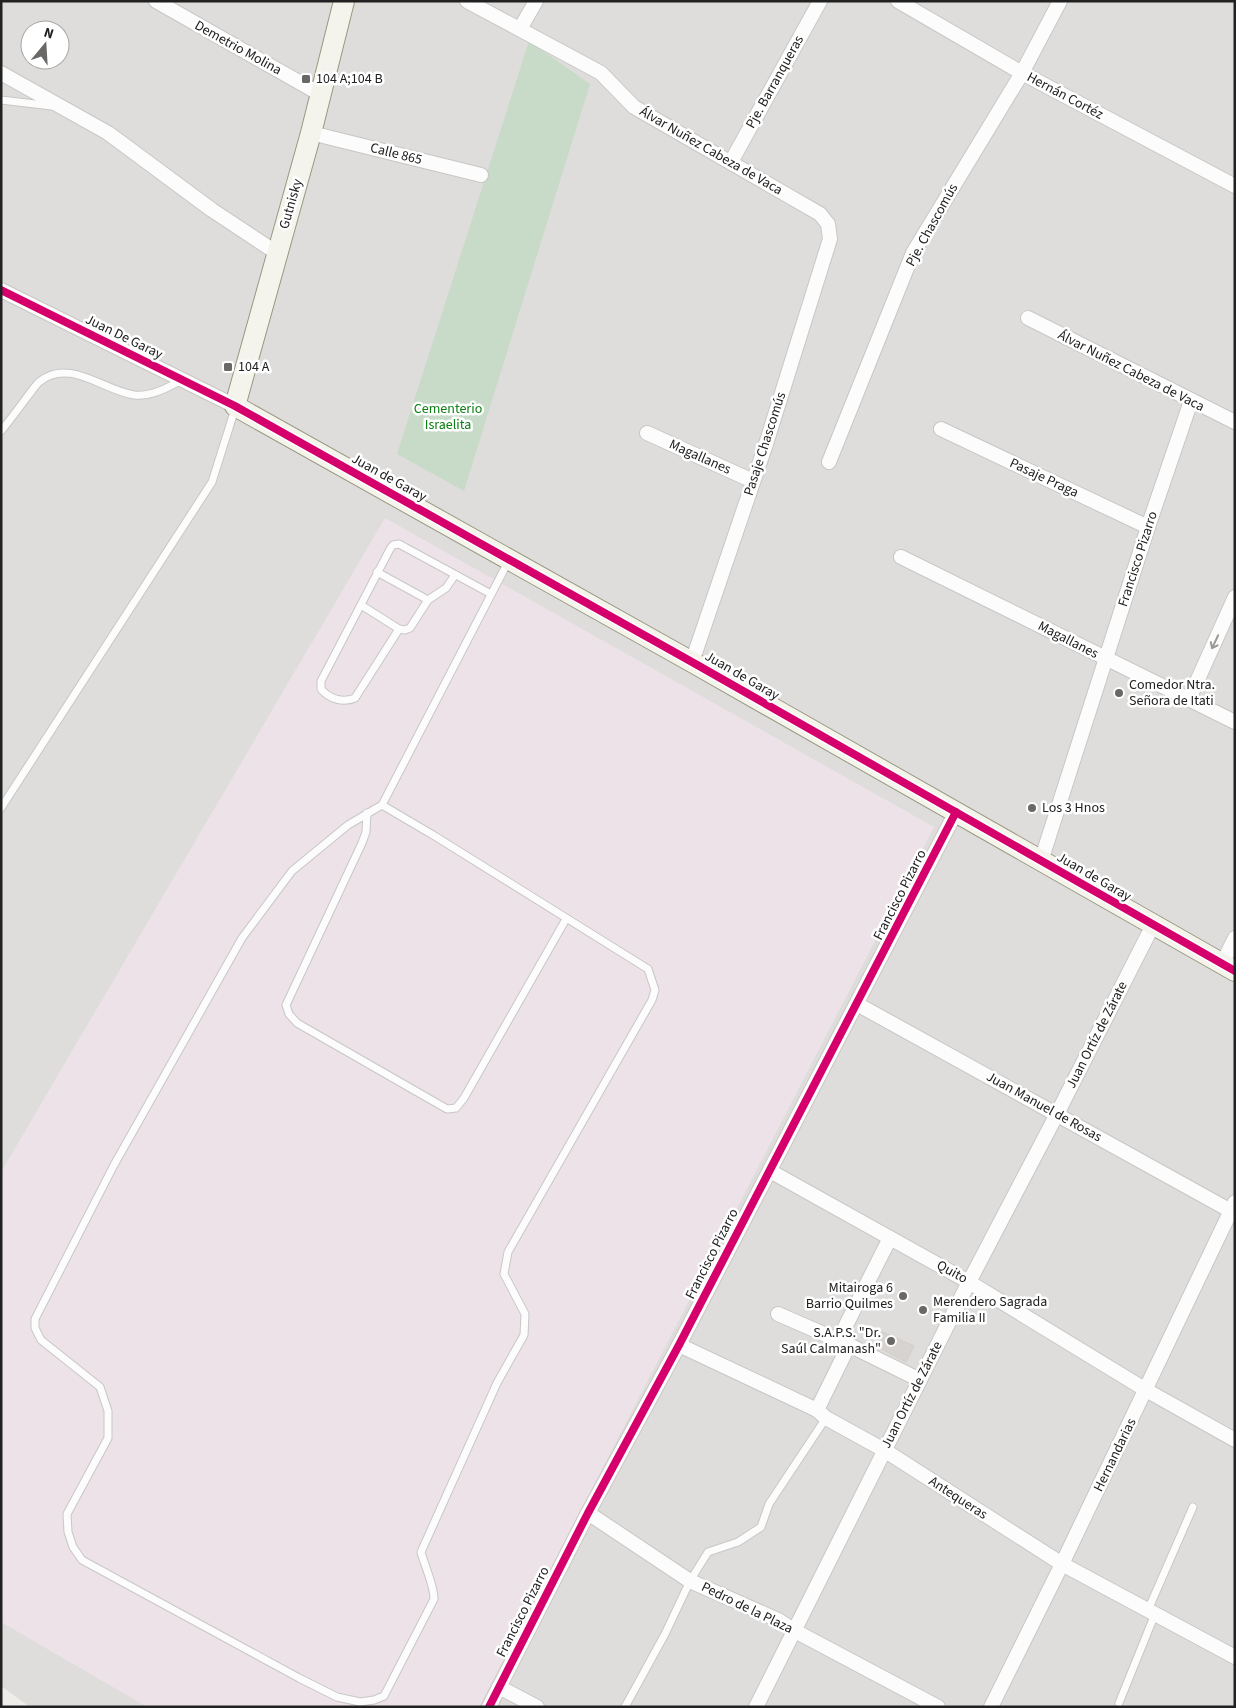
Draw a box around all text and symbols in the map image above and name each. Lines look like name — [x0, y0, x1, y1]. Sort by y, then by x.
street label: Demetrio Molina — [191, 16, 285, 80]
north arrow — [20, 20, 70, 70]
text: N — [41, 23, 56, 45]
street label: Pje. Barranqueras — [741, 32, 809, 132]
street label: Hernán Cortéz — [1023, 67, 1107, 125]
place label: 104 A;104 B — [316, 69, 383, 89]
marker: 104 A;104 B — [300, 73, 312, 85]
street label: Álvar Nuñez Cabeza de Vaca — [636, 102, 786, 200]
street label: Calle 865 — [368, 138, 424, 170]
street label: Gutnisky — [274, 176, 308, 231]
street label: Pje. Chascomús — [901, 180, 963, 270]
street label: Juan De Garay — [82, 310, 167, 365]
street label: Álvar Nuñez Cabeza de Vaca — [1054, 325, 1208, 417]
place label: 104 A — [238, 357, 270, 377]
marker: 104 A — [222, 361, 234, 373]
street label: Pasaje Chascomús — [739, 390, 791, 498]
park label: Cementerio Israelita — [414, 399, 482, 435]
street label: Magallanes — [666, 434, 734, 480]
street label: Juan de Garay — [348, 449, 431, 507]
street label: Pasaje Praga — [1006, 453, 1082, 503]
street label: Francisco Pizarro — [1113, 509, 1163, 609]
street label: Magallanes — [1034, 616, 1102, 664]
one-way arrow — [1209, 634, 1219, 649]
street label: Juan de Garay — [701, 647, 783, 706]
place label: Comedor Ntra. Señora de Itati — [1129, 675, 1215, 711]
marker: Comedor Ntra. Señora de Itati — [1113, 687, 1125, 699]
place label: Los 3 Hnos — [1042, 798, 1105, 818]
marker: Los 3 Hnos — [1026, 802, 1038, 814]
street label: Francisco Pizarro — [869, 846, 931, 944]
street label: Juan de Garay — [1053, 848, 1135, 907]
street label: Juan Ortíz de Zárate — [1061, 978, 1133, 1092]
street label: Juan Manuel de Rosas — [983, 1067, 1106, 1147]
street label: Francisco Pizarro — [681, 1205, 743, 1303]
street label: Quito — [933, 1255, 971, 1289]
place label: Mitairoga 6 Barrio Quilmes — [806, 1278, 893, 1314]
marker: Mitairoga 6 Barrio Quilmes — [897, 1290, 909, 1302]
place label: Merendero Sagrada Familia II — [933, 1292, 1047, 1328]
marker: Merendero Sagrada Familia II — [917, 1304, 929, 1316]
place label: S.A.P.S. "Dr. Saúl Calmanash" — [781, 1323, 881, 1359]
marker: S.A.P.S. "Dr. Saúl Calmanash" — [885, 1335, 897, 1347]
street label: Juan Ortíz de Zárate — [876, 1338, 948, 1452]
street label: Hernandarias — [1089, 1415, 1141, 1495]
street label: Antequeras — [925, 1471, 991, 1525]
street label: Francisco Pizarro — [492, 1563, 554, 1661]
street label: Pedro de la Plaza — [698, 1577, 796, 1639]

